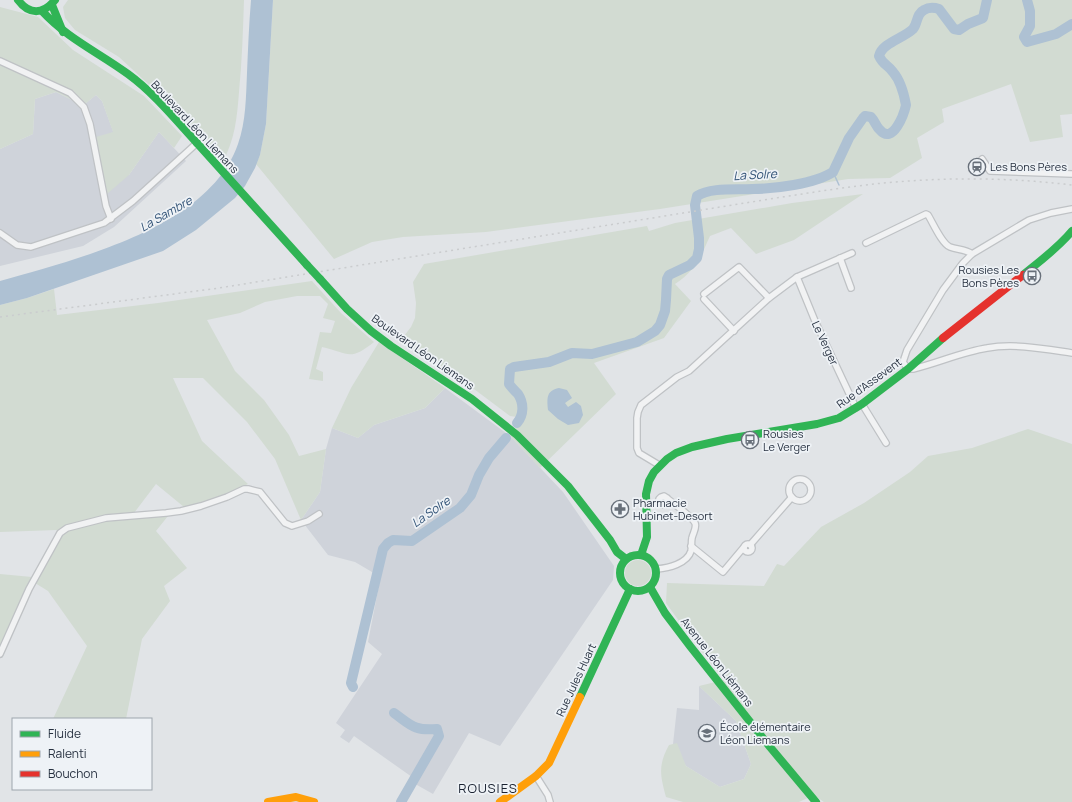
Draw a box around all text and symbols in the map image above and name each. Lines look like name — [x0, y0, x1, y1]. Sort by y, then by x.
street label: Boulevard Léon Liemans — [148, 77, 243, 177]
station icon: Les Bons Pères — [967, 157, 987, 177]
place label: Les Bons Pères — [990, 159, 1067, 174]
water label: La Solre — [733, 165, 778, 184]
water label: La Sambre — [136, 191, 196, 235]
place label: Rousies Les Bons Pères — [958, 262, 1019, 290]
bus stop icon: Rousies Les Bons Pères — [1022, 266, 1042, 286]
street label: Boulevard Léon Liemans — [369, 310, 478, 393]
street label: Le Verger — [809, 318, 842, 367]
street label: Rue d'Assevent — [833, 354, 904, 411]
place label: Rousies Le Verger — [763, 426, 810, 454]
bus stop icon: Rousies Le Verger — [740, 430, 760, 450]
water label: La Solre — [408, 492, 454, 531]
place label: Pharmacie Hubinet-Desort — [633, 495, 713, 523]
pharmacy icon: Pharmacie Hubinet-Desort — [610, 499, 630, 519]
street label: Avenue Léon Liémans — [678, 614, 757, 710]
street label: Rue Jules Huart — [552, 641, 599, 719]
legend — [12, 718, 152, 790]
place label: École élémentaire Léon Liemans — [720, 719, 811, 747]
school or university icon: École élémentaire Léon Liemans — [697, 723, 717, 743]
text: Fluide — [48, 725, 81, 742]
text: Ralenti — [48, 745, 87, 762]
text: Bouchon — [48, 765, 98, 782]
district label: ROUSIES — [458, 779, 518, 797]

